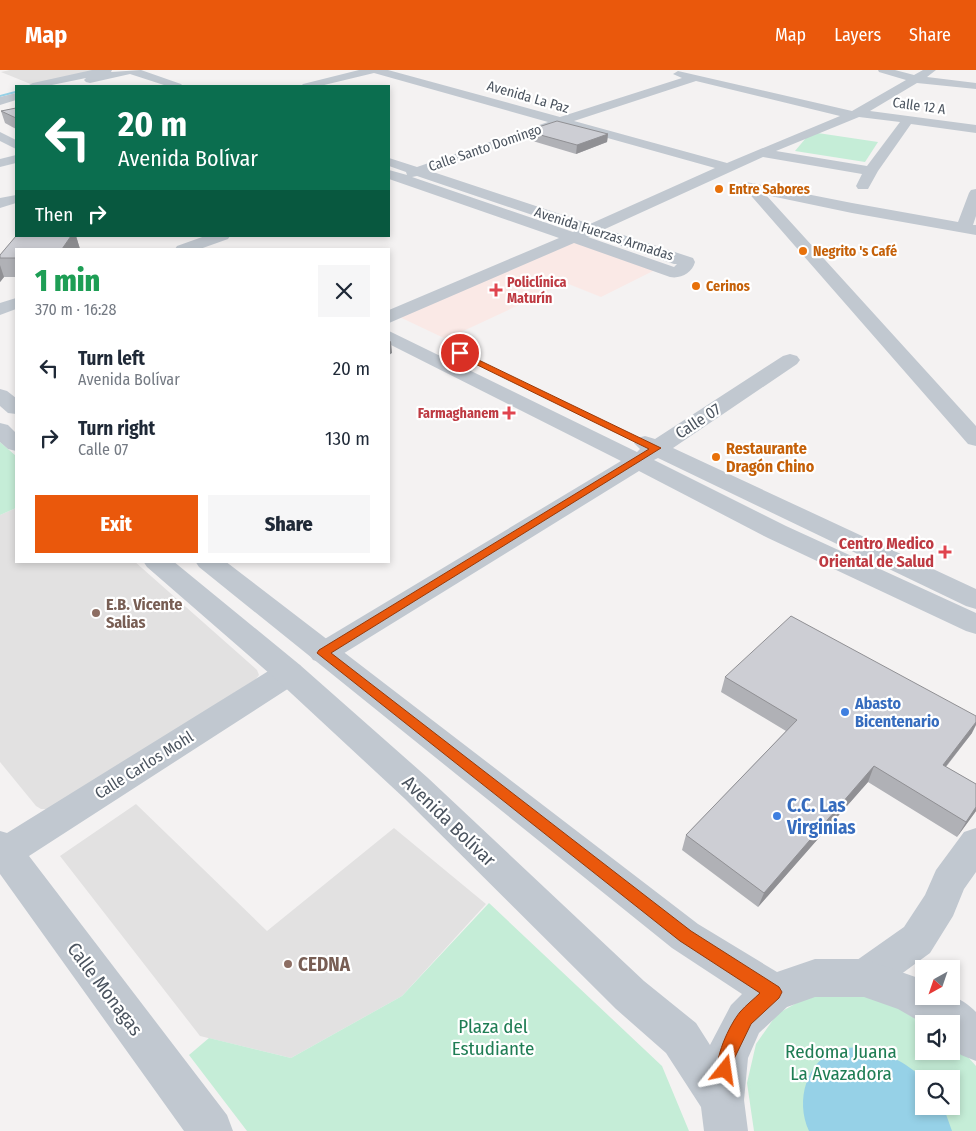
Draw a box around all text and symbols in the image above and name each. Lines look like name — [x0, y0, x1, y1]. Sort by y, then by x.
text: Map — [25, 21, 67, 49]
text: Map — [775, 24, 806, 46]
text: Layers — [834, 24, 881, 46]
text: Share — [909, 24, 951, 46]
street label: Avenida La Paz — [485, 77, 571, 117]
street label: Calle 12 A — [891, 94, 947, 118]
text: 20 m — [118, 103, 187, 145]
icon: left — [35, 105, 100, 170]
street label: Calle Santo Domingo — [426, 121, 544, 175]
text: Avenida Bolívar — [118, 145, 258, 172]
place label: Entre Sabores — [729, 181, 810, 198]
marker: Entre Sabores — [713, 183, 725, 195]
icon: right — [83, 200, 111, 228]
text: Then — [35, 203, 73, 226]
street label: Avenida Fuerzas Armadas — [532, 203, 676, 265]
place label: Negrito 's Café — [813, 243, 897, 260]
marker: Negrito 's Café — [797, 245, 809, 257]
text: 1 min — [35, 263, 100, 299]
button: close — [318, 265, 370, 317]
place label: Policlínica Maturín — [507, 274, 567, 307]
place label: Cerinos — [706, 278, 750, 295]
marker: Cerinos — [690, 280, 702, 292]
marker: Policlínica Maturín — [489, 283, 503, 297]
text: 370 m · 16:28 — [35, 300, 116, 319]
pin — [439, 332, 481, 374]
icon: arrive — [446, 339, 474, 367]
text: Turn left — [78, 347, 145, 370]
icon: left — [35, 354, 63, 382]
text: 20 m — [333, 357, 370, 380]
text: Avenida Bolívar — [78, 370, 180, 389]
street label: Calle 07 — [672, 399, 725, 443]
place label: Farmaghanem — [418, 405, 499, 422]
marker: Farmaghanem — [503, 407, 515, 419]
text: Turn right — [78, 417, 155, 440]
icon: right — [35, 424, 63, 452]
text: 130 m — [325, 427, 370, 450]
place label: Restaurante Dragón Chino — [726, 439, 815, 476]
text: Calle 07 — [78, 440, 128, 459]
marker: Restaurante Dragón Chino — [710, 451, 722, 463]
button: Exit — [35, 495, 198, 553]
button: Share — [208, 495, 370, 553]
place label: Centro Medico Oriental de Salud — [819, 534, 934, 571]
marker: Centro Medico Oriental de Salud — [938, 545, 952, 559]
place label: E.B. Vicente Salias — [106, 595, 182, 632]
marker: E.B. Vicente Salias — [90, 607, 102, 619]
place label: Abasto Bicentenario — [854, 694, 940, 731]
marker: Abasto Bicentenario — [839, 706, 851, 718]
street label: Calle Carlos Mohl — [91, 727, 197, 803]
street label: Avenida Bolívar — [398, 771, 501, 871]
place label: C.C. Las Virginias — [786, 794, 856, 839]
marker: C.C. Las Virginias — [771, 810, 783, 822]
street label: Calle Monagas — [62, 938, 148, 1040]
place label: CEDNA — [298, 953, 351, 976]
marker: CEDNA — [282, 958, 294, 970]
north arrow — [915, 960, 960, 1005]
map controls — [915, 960, 960, 1115]
park label: Plaza del Estudiante — [452, 1015, 534, 1060]
button: sound — [915, 1015, 960, 1060]
park label: Redoma Juana La Avazadora — [785, 1040, 897, 1085]
position arrow — [698, 1043, 750, 1095]
button: search — [915, 1070, 960, 1115]

